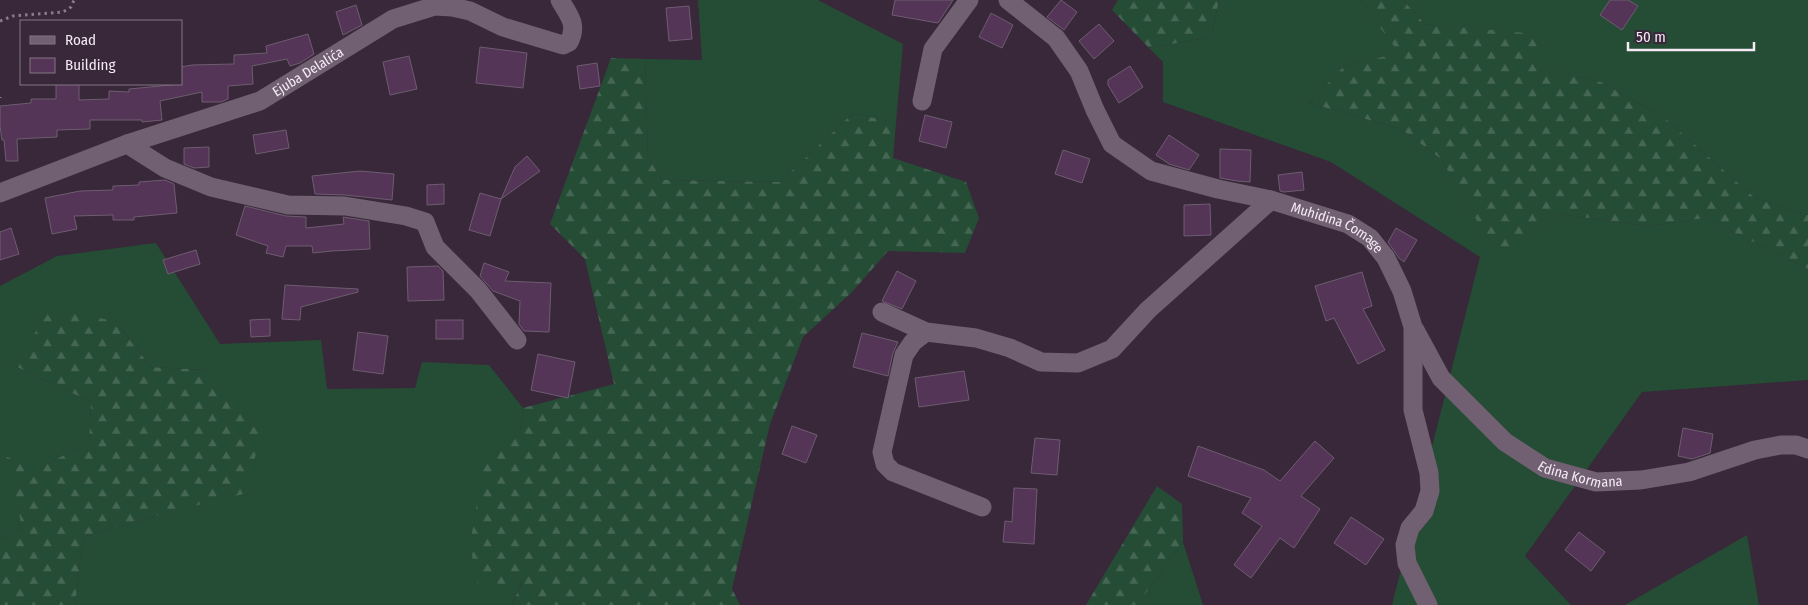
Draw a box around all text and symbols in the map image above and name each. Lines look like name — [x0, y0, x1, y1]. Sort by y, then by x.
legend — [20, 20, 182, 85]
scale bar — [1628, 20, 1754, 52]
text: 50 m — [1636, 28, 1666, 46]
text: Road — [65, 31, 96, 49]
street label: Ejuba Delalića — [269, 43, 347, 100]
text: Building — [65, 56, 116, 74]
street label: Muhidina Čomage — [1289, 198, 1387, 256]
street label: Edina Kormana — [1535, 457, 1623, 492]

